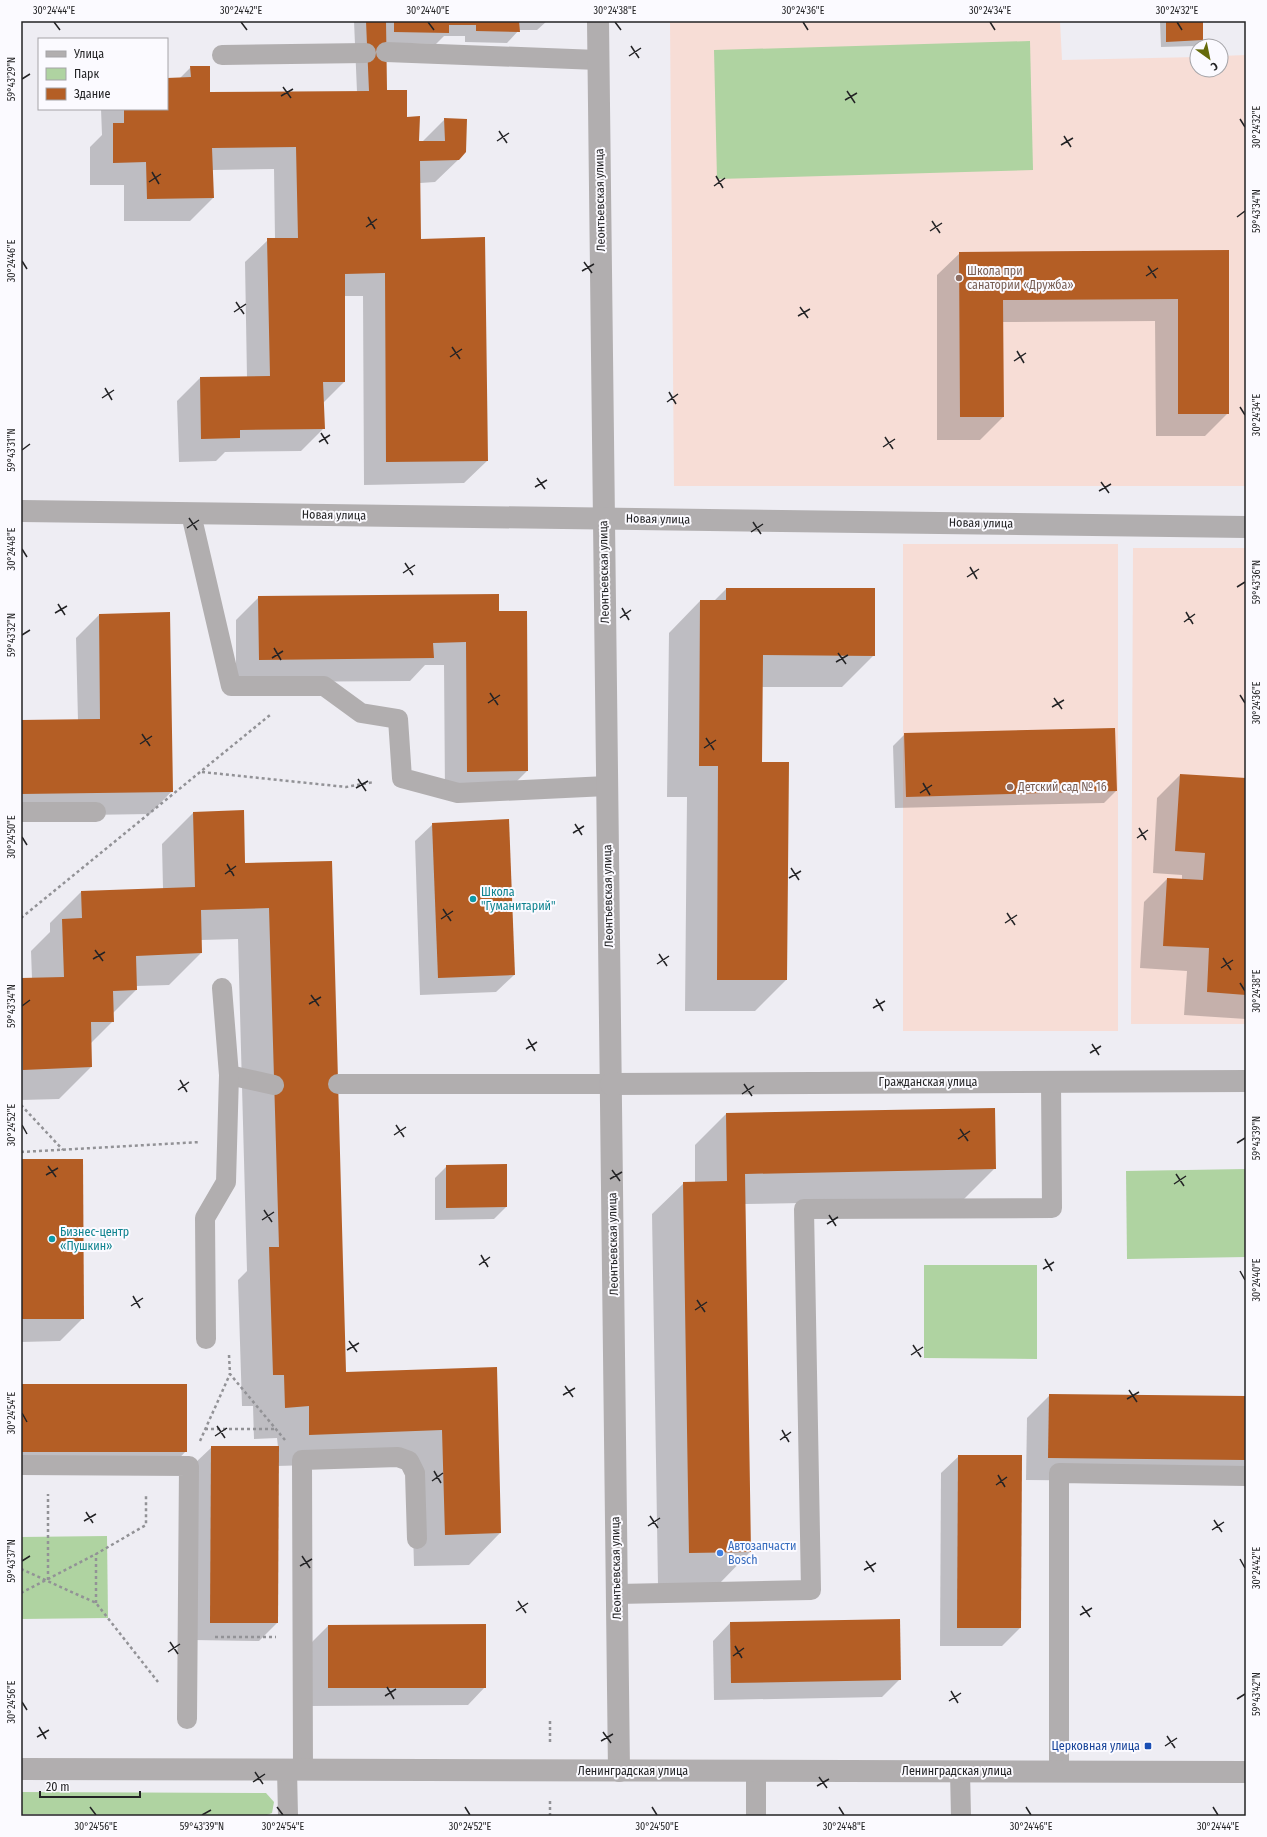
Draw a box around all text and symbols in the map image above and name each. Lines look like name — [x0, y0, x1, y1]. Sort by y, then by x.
text: 30°24'44"E — [33, 5, 75, 17]
text: 30°24'42"E — [220, 5, 262, 17]
text: 30°24'40"E — [407, 5, 450, 17]
text: 30°24'38"E — [594, 5, 637, 17]
text: 30°24'36"E — [782, 5, 825, 17]
text: 30°24'34"E — [969, 5, 1011, 17]
text: 30°24'32"E — [1156, 5, 1198, 17]
legend — [38, 38, 168, 110]
north arrow — [1189, 38, 1229, 78]
text: Улица — [73, 47, 104, 61]
text: 59°43'29"N — [6, 57, 18, 101]
text: С — [1208, 59, 1220, 73]
text: Парк — [74, 67, 100, 81]
text: Здание — [74, 87, 110, 101]
text: 30°24'32"E — [1251, 106, 1263, 148]
street label: Леонтьевская улица — [592, 148, 608, 252]
text: 59°43'34"N — [1251, 189, 1263, 233]
text: 30°24'46"E — [6, 239, 18, 282]
place label: Школа при санатории «Дружба» — [967, 264, 1074, 292]
marker: Школа при санатории «Дружба» — [954, 273, 964, 283]
text: 30°24'34"E — [1251, 394, 1263, 436]
text: 59°43'31"N — [6, 428, 18, 472]
street label: Новая улица — [302, 507, 366, 523]
street label: Новая улица — [626, 511, 690, 527]
street label: Новая улица — [949, 515, 1013, 531]
street label: Леонтьевская улица — [596, 520, 612, 624]
text: 30°24'48"E — [6, 527, 18, 570]
text: 59°43'36"N — [1251, 560, 1263, 604]
text: 59°43'32"N — [6, 613, 18, 657]
text: 30°24'36"E — [1251, 681, 1263, 724]
place label: Детский сад № 16 — [1017, 780, 1107, 794]
marker: Детский сад № 16 — [1005, 782, 1015, 792]
text: 30°24'50"E — [6, 815, 18, 859]
street label: Леонтьевская улица — [600, 844, 616, 948]
place label: Школа "Гуманитарий" — [481, 885, 556, 913]
marker: Школа "Гуманитарий" — [468, 894, 478, 904]
text: 30°24'38"E — [1251, 969, 1263, 1012]
text: 59°43'34"N — [6, 984, 18, 1028]
street label: Гражданская улица — [879, 1075, 978, 1089]
text: 30°24'52"E — [6, 1104, 18, 1146]
text: 59°43'39"N — [1251, 1116, 1263, 1160]
street label: Леонтьевская улица — [605, 1192, 621, 1296]
place label: Бизнес-центр «Пушкин» — [60, 1225, 129, 1253]
marker: Бизнес-центр «Пушкин» — [47, 1234, 57, 1244]
text: 30°24'40"E — [1251, 1258, 1263, 1302]
text: 30°24'54"E — [6, 1392, 18, 1434]
street label: Леонтьевская улица — [608, 1516, 624, 1620]
text: 59°43'37"N — [6, 1539, 18, 1583]
place label: Автозапчасти Bosch — [728, 1539, 796, 1567]
text: 30°24'42"E — [1251, 1547, 1263, 1589]
marker: Автозапчасти Bosch — [715, 1548, 725, 1558]
text: 59°43'42"N — [1251, 1672, 1263, 1716]
text: 30°24'56"E — [6, 1680, 18, 1723]
place label: Церковная улица — [1051, 1739, 1140, 1753]
marker: Церковная улица — [1143, 1741, 1153, 1751]
street label: Ленинградская улица — [578, 1764, 688, 1778]
street label: Ленинградская улица — [902, 1764, 1012, 1778]
scale bar — [40, 1773, 140, 1799]
text: 20 m — [46, 1780, 70, 1794]
text: 30°24'56"E — [75, 1821, 118, 1833]
text: 59°43'39"N — [180, 1821, 224, 1833]
text: 30°24'54"E — [262, 1821, 304, 1833]
text: 30°24'52"E — [449, 1821, 491, 1833]
text: 30°24'50"E — [635, 1821, 679, 1833]
text: 30°24'48"E — [823, 1821, 866, 1833]
text: 30°24'46"E — [1010, 1821, 1053, 1833]
text: 30°24'44"E — [1197, 1821, 1239, 1833]

